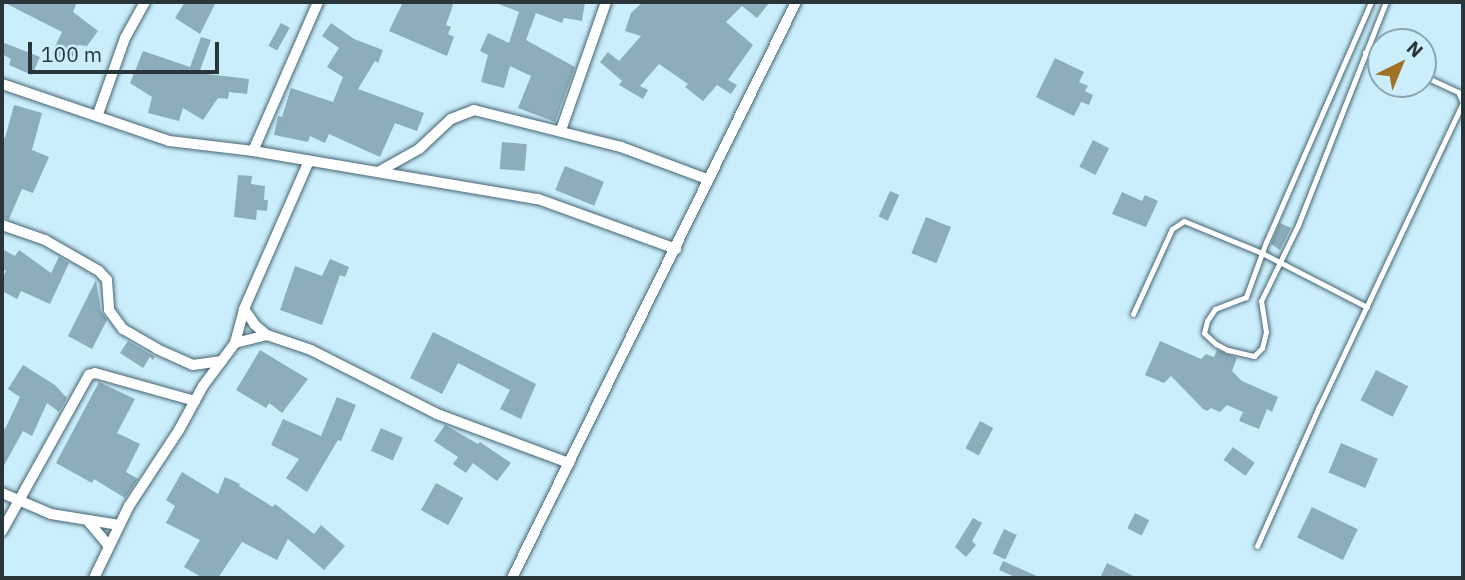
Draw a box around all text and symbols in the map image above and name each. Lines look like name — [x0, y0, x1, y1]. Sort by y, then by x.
scale bar — [32, 28, 222, 72]
north arrow — [1367, 28, 1437, 98]
text: N — [1402, 36, 1428, 63]
text: 100 m — [41, 40, 102, 68]

